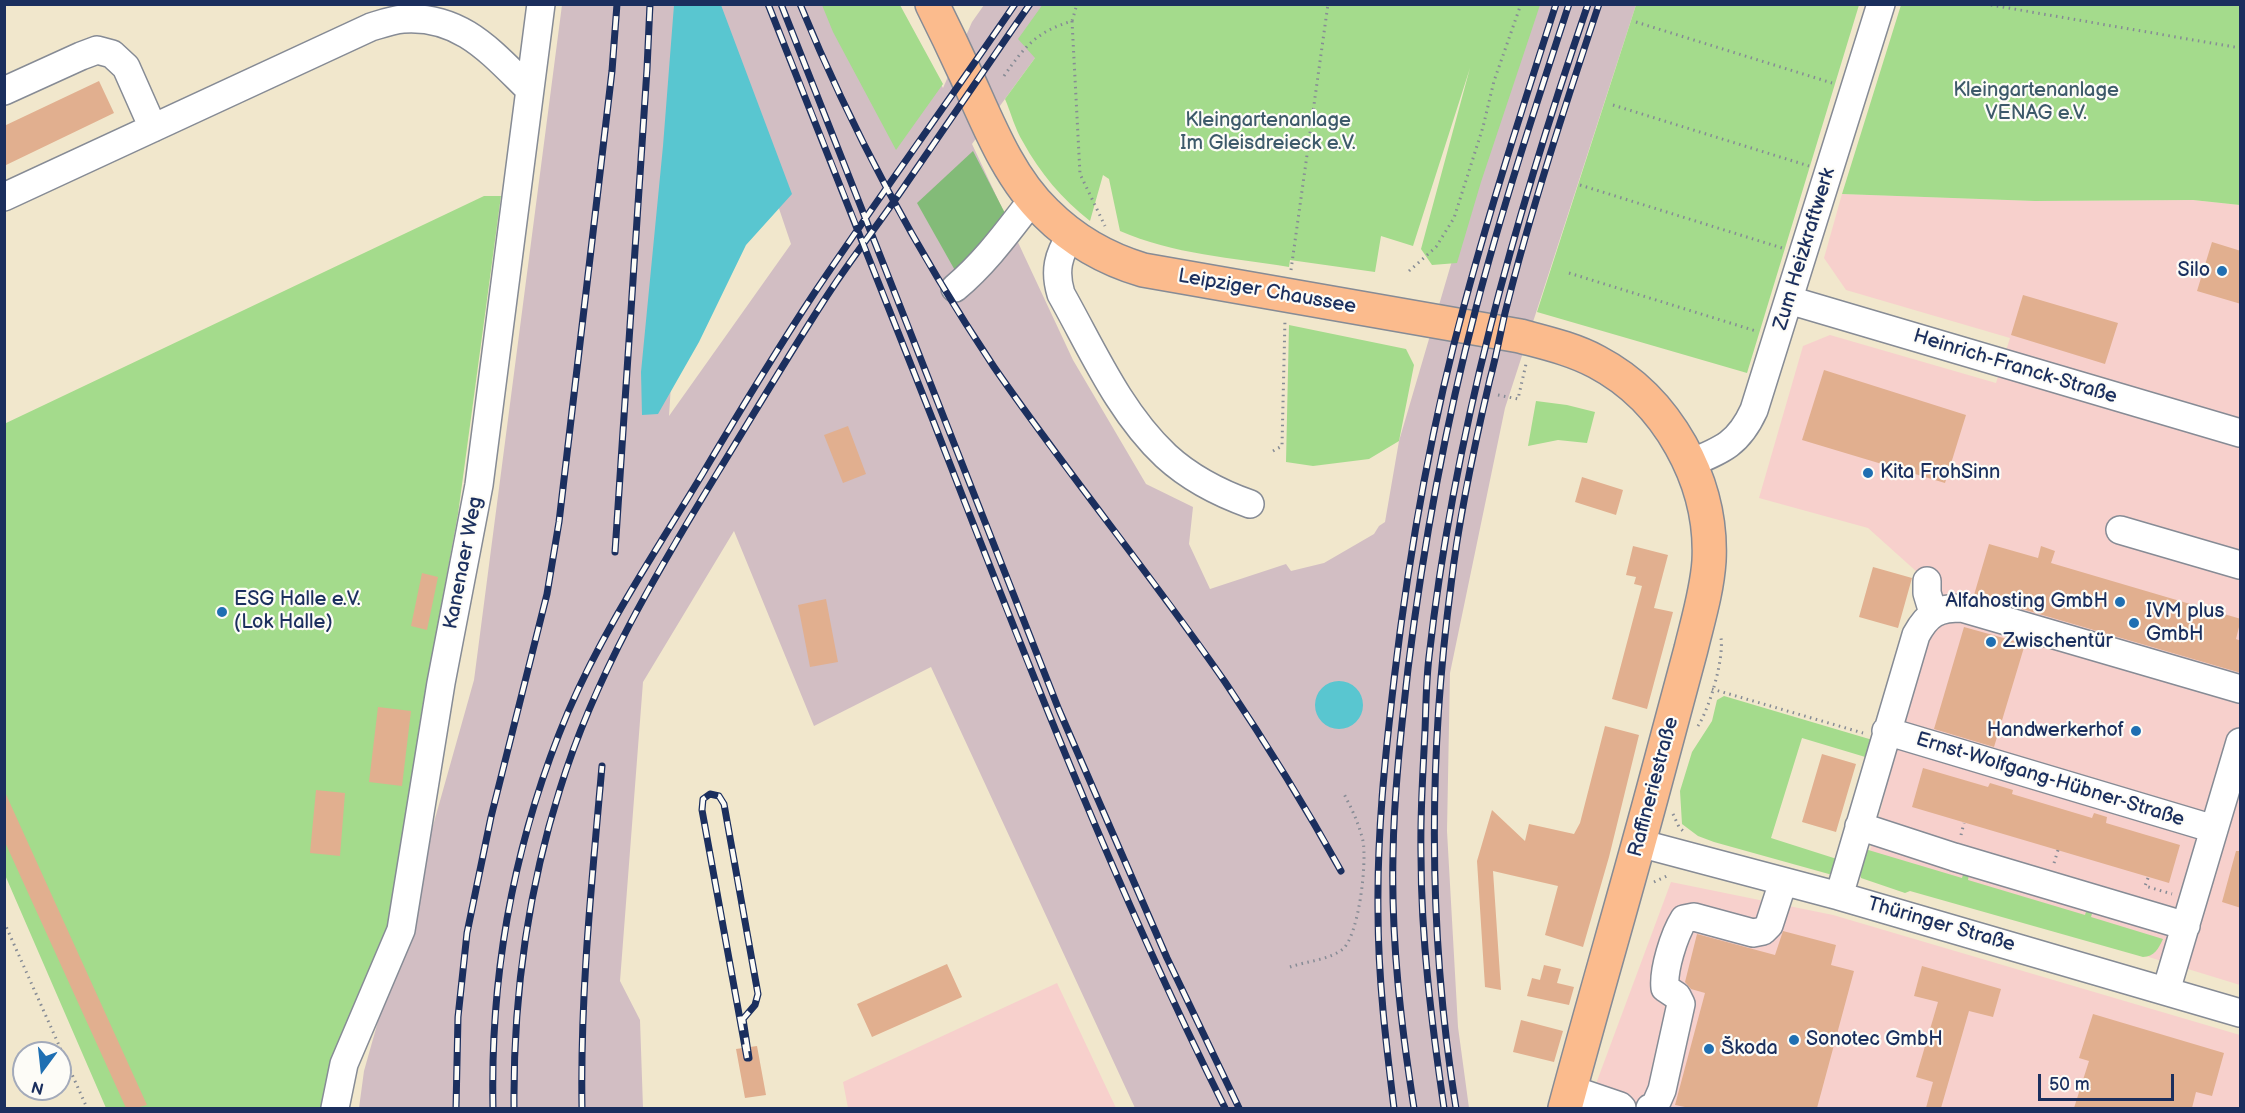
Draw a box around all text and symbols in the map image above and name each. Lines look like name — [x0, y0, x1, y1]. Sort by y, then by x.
park label: Kleingartenanlage VENAG e.V. — [1953, 79, 2119, 126]
park label: Kleingartenanlage Im Gleisdreieck e.V. — [1180, 109, 1356, 156]
street label: Zum Heizkraftwerk — [1769, 165, 1841, 333]
place label: Silo — [2178, 259, 2210, 283]
marker: Silo — [2215, 264, 2229, 278]
street label: Leipziger Chaussee — [1176, 265, 1358, 319]
street label: Heinrich-Franck-Straße — [1910, 325, 2120, 409]
place label: Kita FrohSinn — [1880, 461, 2000, 485]
marker: Kita FrohSinn — [1861, 466, 1875, 480]
street label: Kanenaer Weg — [439, 495, 489, 631]
place label: ESG Halle e.V. (Lok Halle) — [234, 588, 361, 635]
place label: Alfahosting GmbH — [1946, 590, 2108, 614]
marker: Alfahosting GmbH — [2113, 595, 2127, 609]
place label: IVM plus GmbH — [2146, 600, 2224, 647]
marker: ESG Halle e.V. (Lok Halle) — [215, 605, 229, 619]
marker: IVM plus GmbH — [2127, 616, 2141, 630]
place label: Zwischentür — [2003, 630, 2113, 654]
marker: Zwischentür — [1984, 635, 1998, 649]
street label: Raffineriestraße — [1624, 714, 1684, 860]
place label: Handwerkerhof — [1987, 719, 2124, 743]
marker: Handwerkerhof — [2129, 724, 2143, 738]
street label: Ernst-Wolfgang-Hübner-Straße — [1913, 728, 2187, 832]
street label: Thüringer Straße — [1864, 892, 2018, 958]
place label: Sonotec GmbH — [1806, 1028, 1943, 1052]
marker: Sonotec GmbH — [1787, 1033, 1801, 1047]
place label: Škoda — [1721, 1037, 1778, 1061]
north arrow — [12, 1041, 72, 1101]
marker: Škoda — [1702, 1042, 1716, 1056]
scale bar — [2041, 1062, 2178, 1100]
text: 50 m — [2049, 1074, 2090, 1095]
text: N — [29, 1076, 46, 1098]

